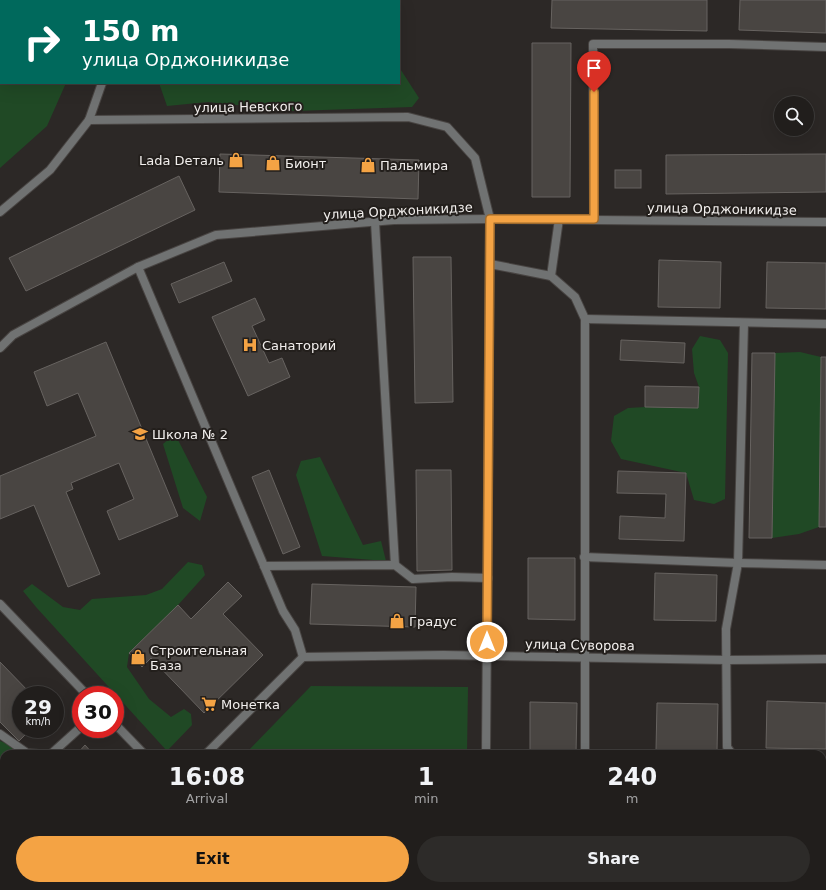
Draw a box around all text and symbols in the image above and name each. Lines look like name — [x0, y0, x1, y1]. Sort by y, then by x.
text: 150 m — [82, 15, 179, 48]
icon: right — [16, 16, 68, 68]
text: улица Орджоникидзе — [82, 49, 289, 70]
pin — [577, 51, 611, 92]
icon: arrive — [583, 57, 605, 79]
map controls — [774, 96, 814, 136]
button: search — [774, 96, 814, 136]
street label: улица Невского — [194, 99, 302, 115]
shop icon: Lada Dеталь — [227, 151, 245, 169]
place label: Lada Dеталь — [139, 153, 224, 168]
shop icon: Бионт — [264, 154, 282, 172]
place label: Бионт — [285, 156, 327, 171]
shop icon: Пальмира — [359, 156, 377, 174]
place label: Пальмира — [380, 158, 448, 173]
street label: улица Орджоникидзе — [323, 200, 473, 222]
street label: улица Орджоникидзе — [647, 200, 797, 218]
hospital icon: Санаторий — [241, 336, 259, 354]
place label: Санаторий — [262, 338, 336, 353]
school or university icon: Школа № 2 — [131, 425, 149, 443]
place label: Школа № 2 — [152, 427, 228, 442]
shop icon: Градус — [388, 612, 406, 630]
place label: Градус — [409, 614, 457, 629]
position arrow — [466, 621, 508, 663]
street label: улица Суворова — [525, 637, 635, 653]
place label: Строительная База — [150, 643, 247, 673]
shop icon: Строительная База — [129, 648, 147, 666]
speed limit sign: 30 — [72, 686, 124, 738]
text: 29 — [24, 695, 52, 719]
supermarket icon: Монетка — [200, 695, 218, 713]
place label: Монетка — [221, 697, 280, 712]
text: km/h — [25, 716, 51, 727]
text: 16:08 — [169, 763, 245, 791]
text: 1 — [418, 763, 434, 791]
text: 240 — [607, 763, 657, 791]
text: Arrival — [186, 791, 228, 806]
text: min — [414, 791, 438, 806]
text: m — [626, 791, 639, 806]
button: Exit — [16, 836, 409, 882]
button: Share — [417, 836, 810, 882]

